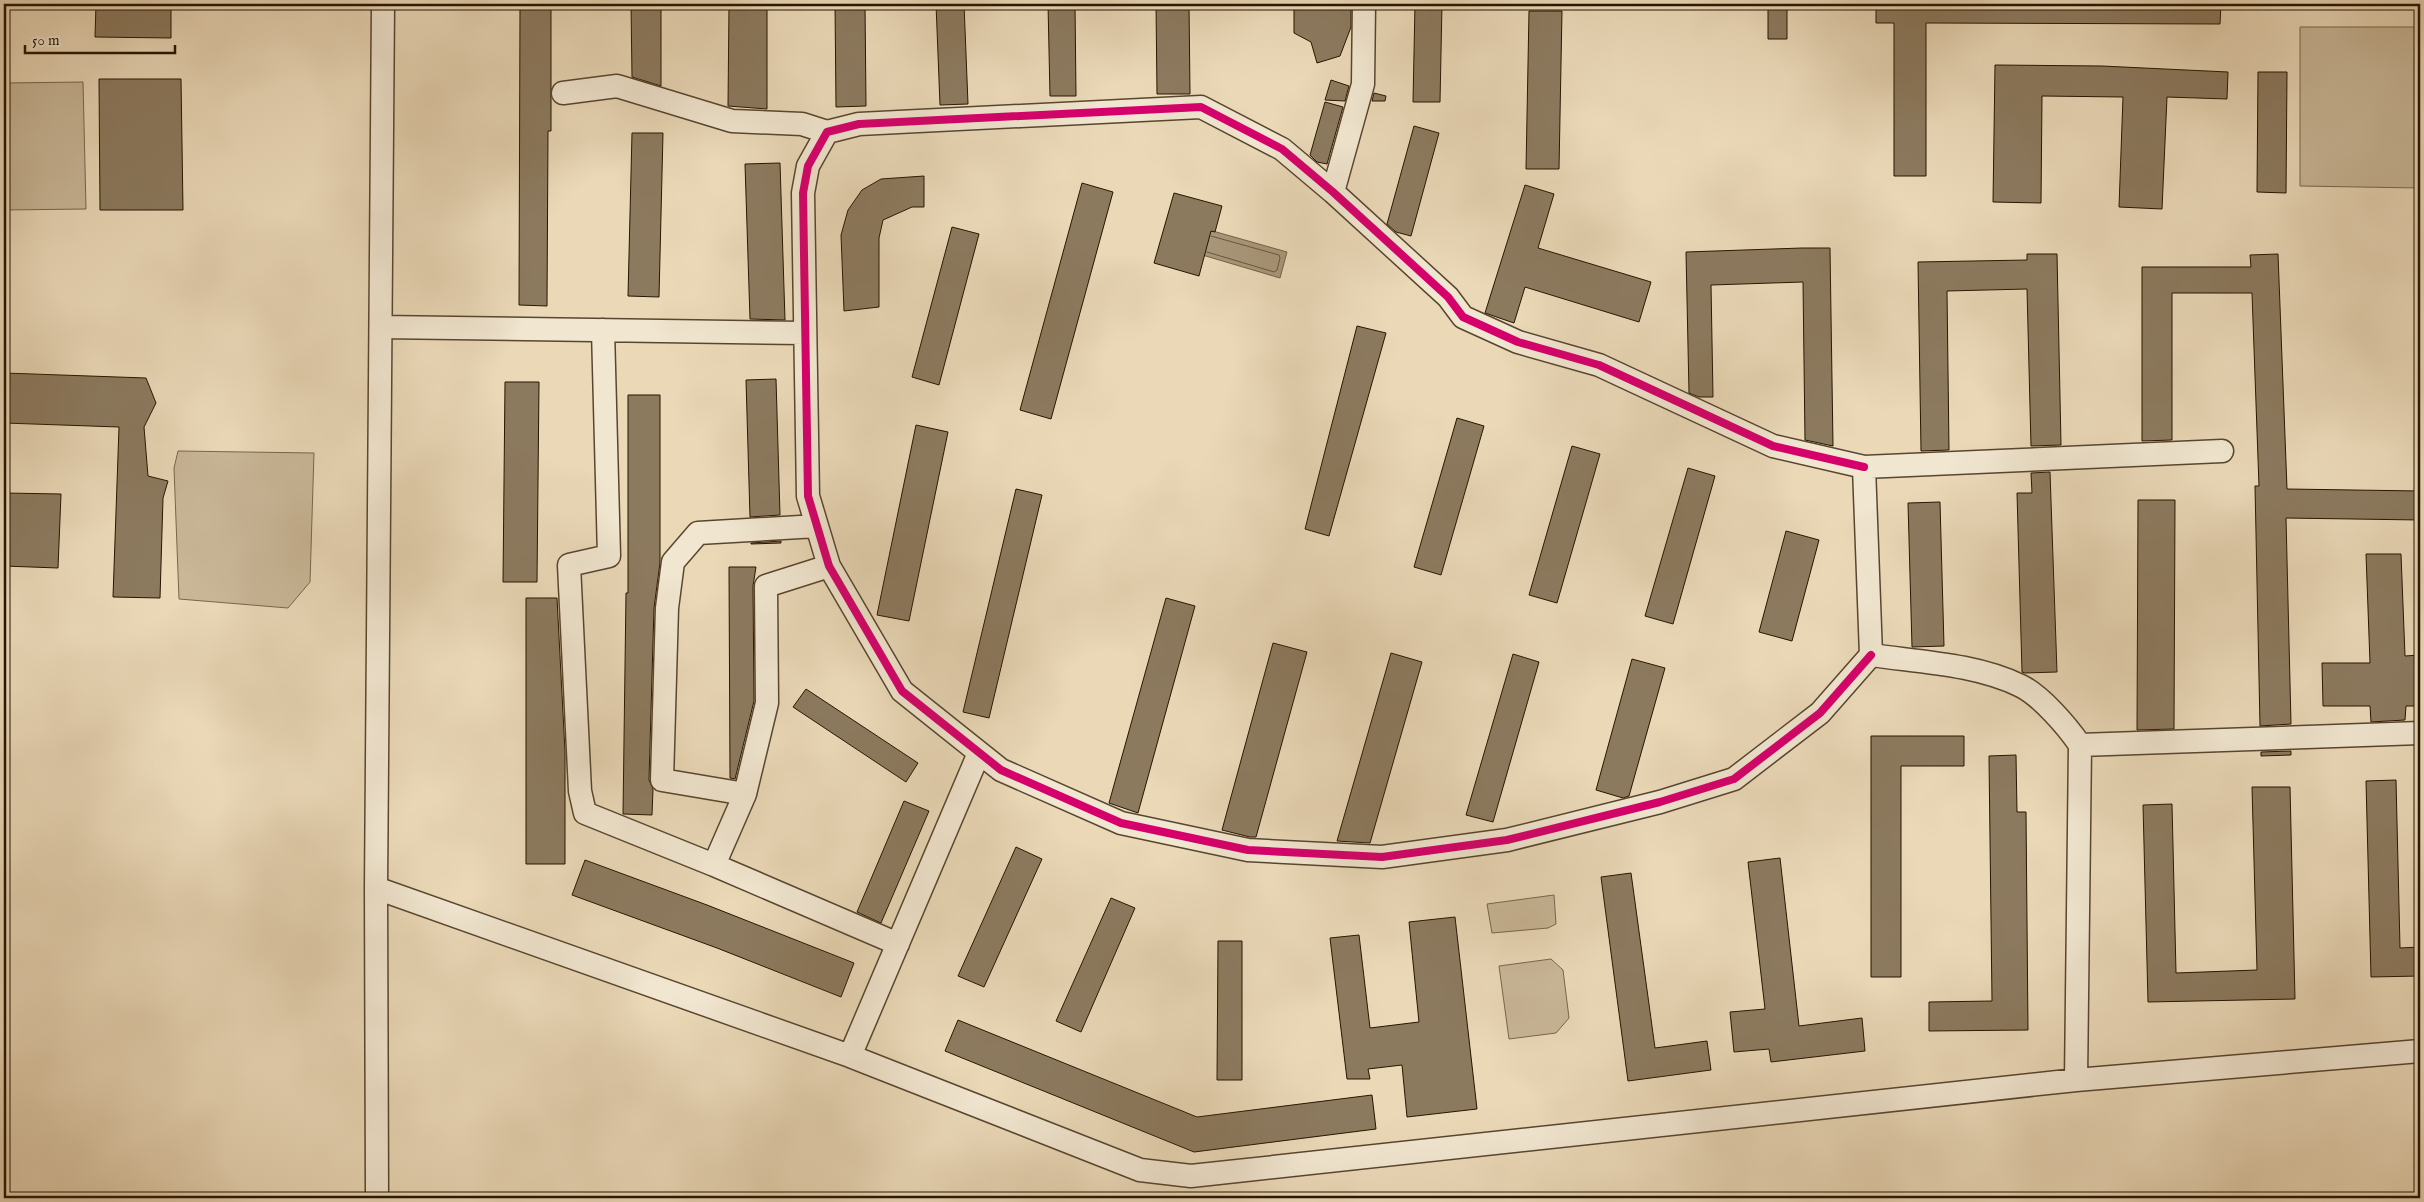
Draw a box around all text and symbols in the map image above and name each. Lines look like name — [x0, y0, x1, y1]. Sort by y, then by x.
scale bar — [25, 22, 175, 54]
text: 50 m — [32, 31, 60, 50]

